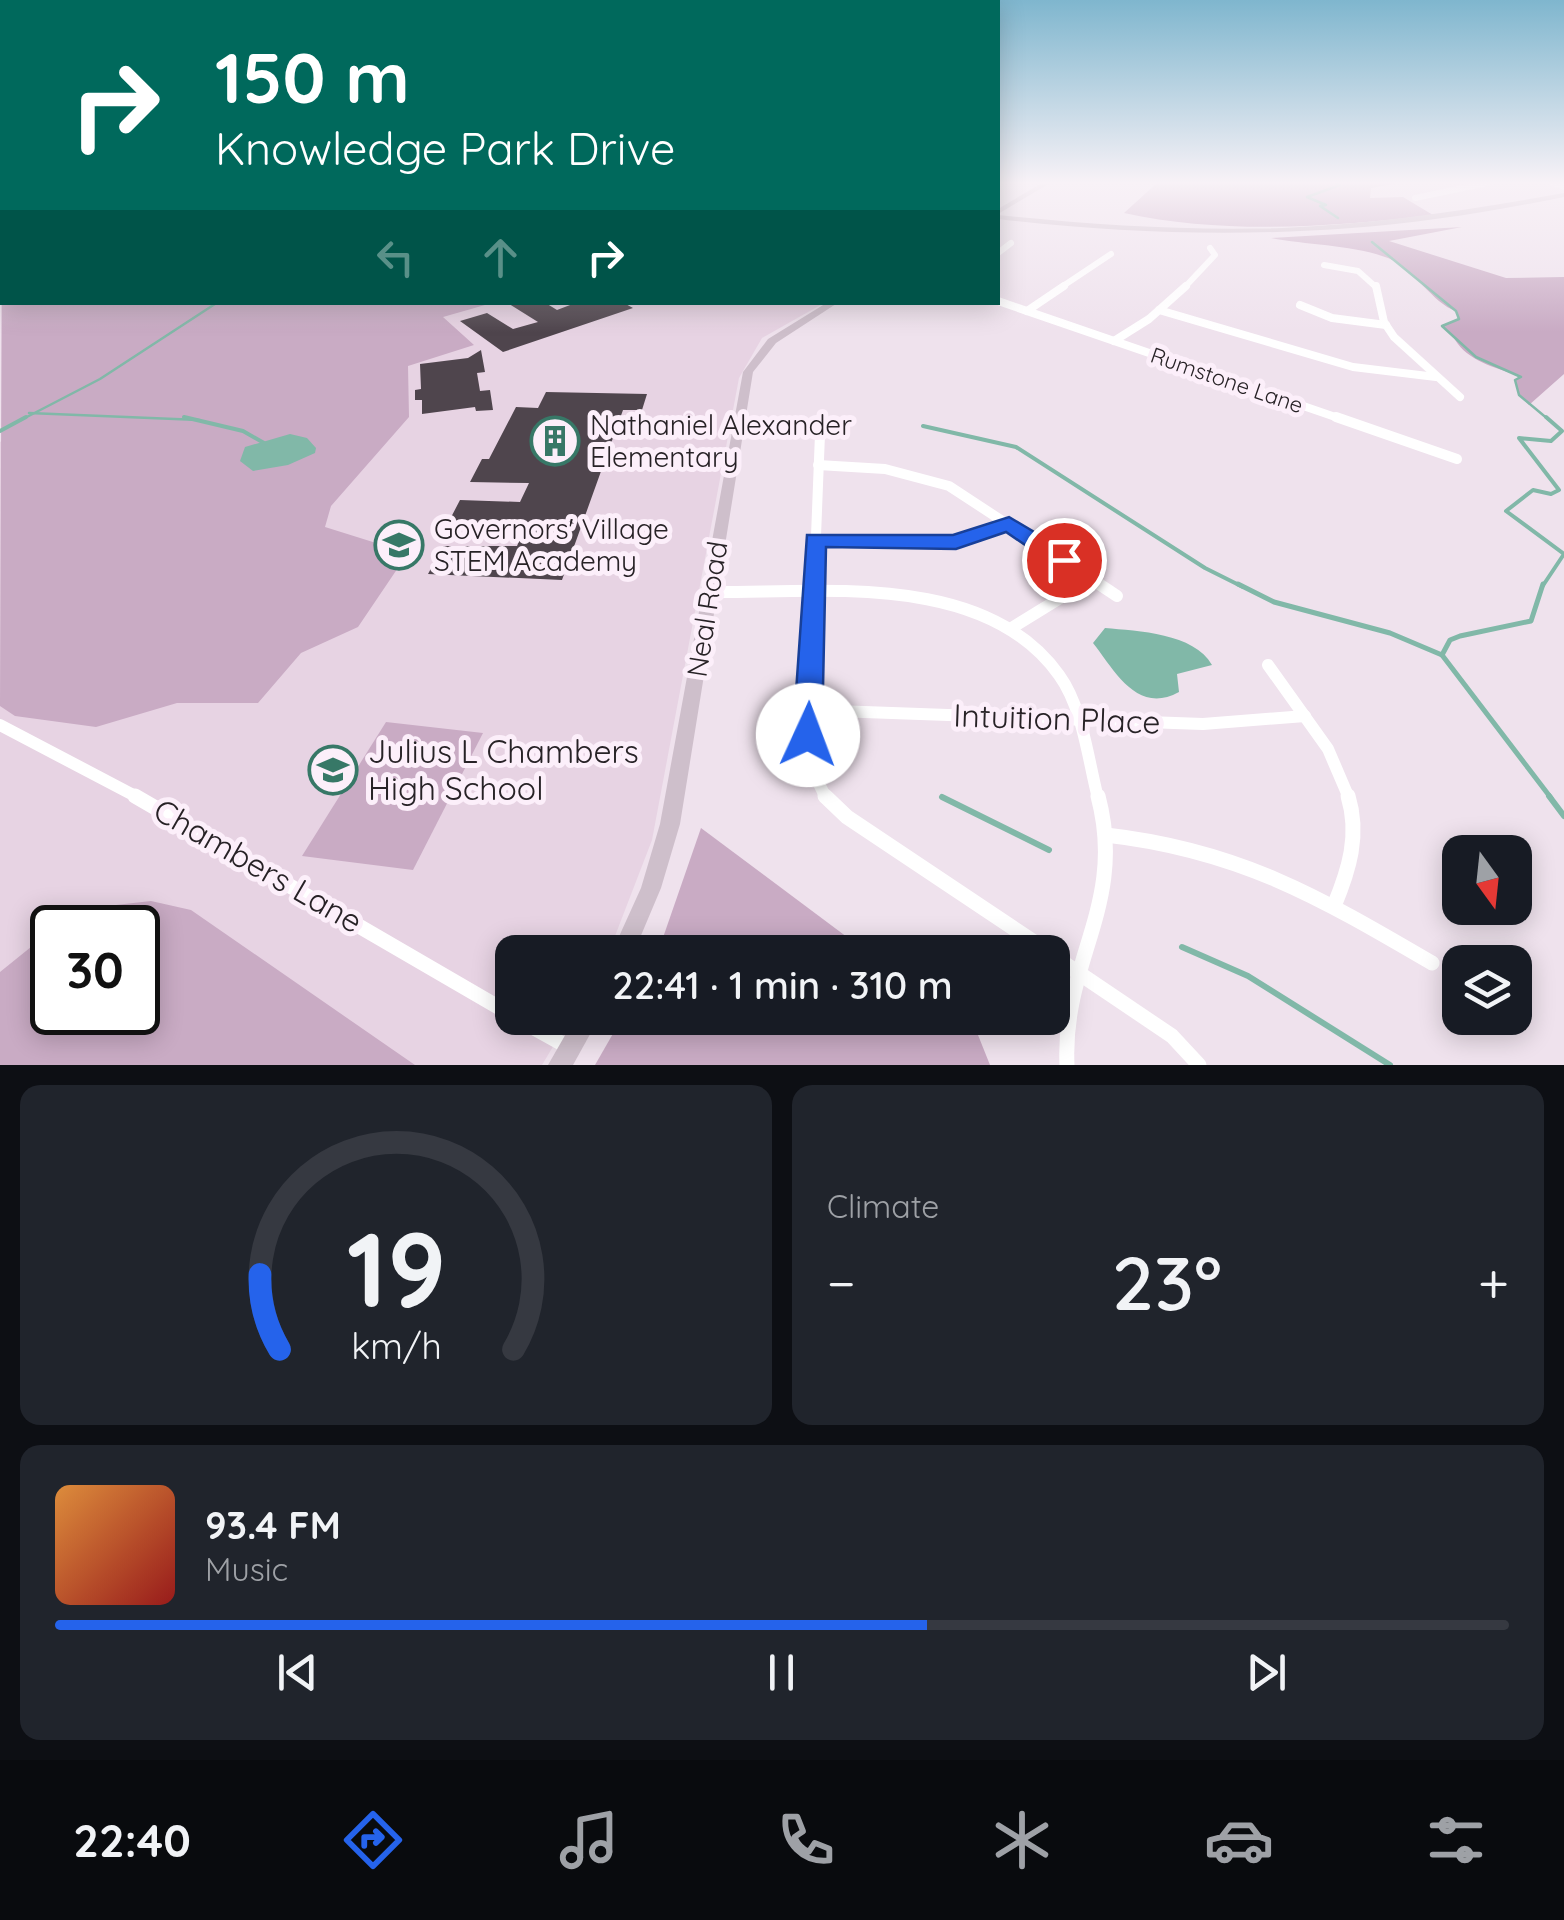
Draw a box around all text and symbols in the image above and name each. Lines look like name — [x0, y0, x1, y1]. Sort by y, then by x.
text: 150 m — [215, 33, 410, 121]
icon: right — [50, 40, 180, 170]
text: Knowledge Park Drive — [215, 120, 675, 176]
icon: left — [368, 230, 423, 285]
icon: ahead — [473, 230, 528, 285]
icon: right — [578, 230, 633, 285]
street label: Rumstone Lane — [1147, 341, 1307, 419]
place label: Nathaniel Alexander Elementary — [590, 407, 852, 474]
building icon: Nathaniel Alexander Elementary — [529, 415, 581, 467]
place label: Governors' Village STEM Academy — [434, 511, 669, 578]
pin — [1022, 518, 1107, 603]
school or university icon: Governors' Village STEM Academy — [373, 519, 425, 571]
icon: arrive — [1037, 533, 1092, 588]
street label: Neal Road — [679, 539, 734, 679]
position arrow — [756, 683, 860, 787]
street label: Intuition Place — [953, 694, 1161, 742]
place label: Julius L Chambers High School — [368, 731, 639, 808]
school or university icon: Julius L Chambers High School — [307, 744, 359, 796]
street label: Chambers Lane — [147, 789, 370, 941]
north arrow — [1442, 835, 1532, 925]
map controls — [1442, 835, 1532, 1035]
speed limit sign: 30 — [30, 905, 160, 1035]
button: layers — [1442, 945, 1532, 1035]
text: 22:41 · 1 min · 310 m — [612, 961, 953, 1009]
text: Climate — [827, 1186, 939, 1226]
text: 19 — [346, 1203, 446, 1333]
text: 23° — [1112, 1235, 1222, 1329]
text: − — [827, 1248, 856, 1317]
text: + — [1478, 1248, 1509, 1317]
text: km/h — [351, 1323, 441, 1368]
text: 93.4 FM — [205, 1501, 341, 1549]
text: Music — [205, 1549, 288, 1589]
icon: previous — [270, 1645, 325, 1700]
icon: pause — [754, 1645, 809, 1700]
icon: next — [1239, 1645, 1294, 1700]
icon: directions — [338, 1805, 408, 1875]
icon: music — [554, 1805, 624, 1875]
icon: phone — [771, 1805, 841, 1875]
icon: climate — [987, 1805, 1057, 1875]
icon: car — [1204, 1805, 1274, 1875]
icon: filters — [1421, 1805, 1491, 1875]
text: 22:40 — [73, 1812, 191, 1868]

